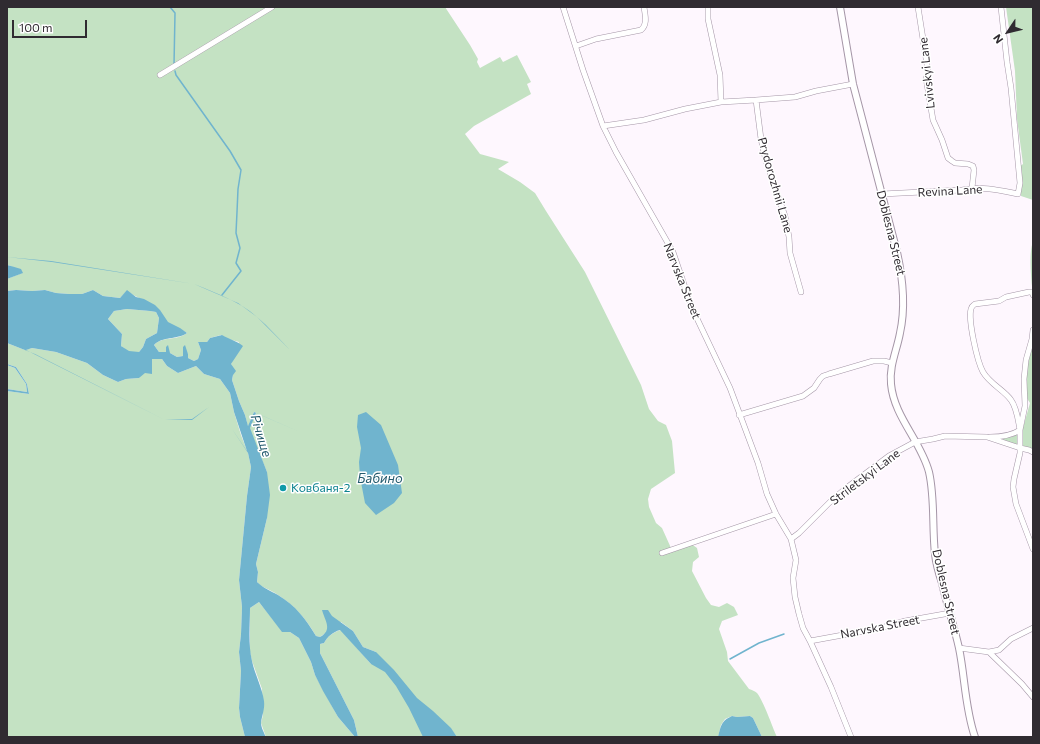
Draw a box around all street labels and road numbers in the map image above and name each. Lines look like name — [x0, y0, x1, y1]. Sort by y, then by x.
street label: Lvivskyi Lane — [916, 37, 938, 109]
street label: Prydorozhnii Lane — [754, 136, 796, 234]
street label: Revina Lane — [917, 182, 983, 200]
street label: Doblesna Street — [873, 189, 909, 277]
street label: Narvska Street — [660, 241, 704, 321]
street label: Striletskyi Lane — [827, 446, 903, 508]
street label: Doblesna Street — [929, 548, 963, 636]
street label: Narvska Street — [839, 612, 921, 642]

